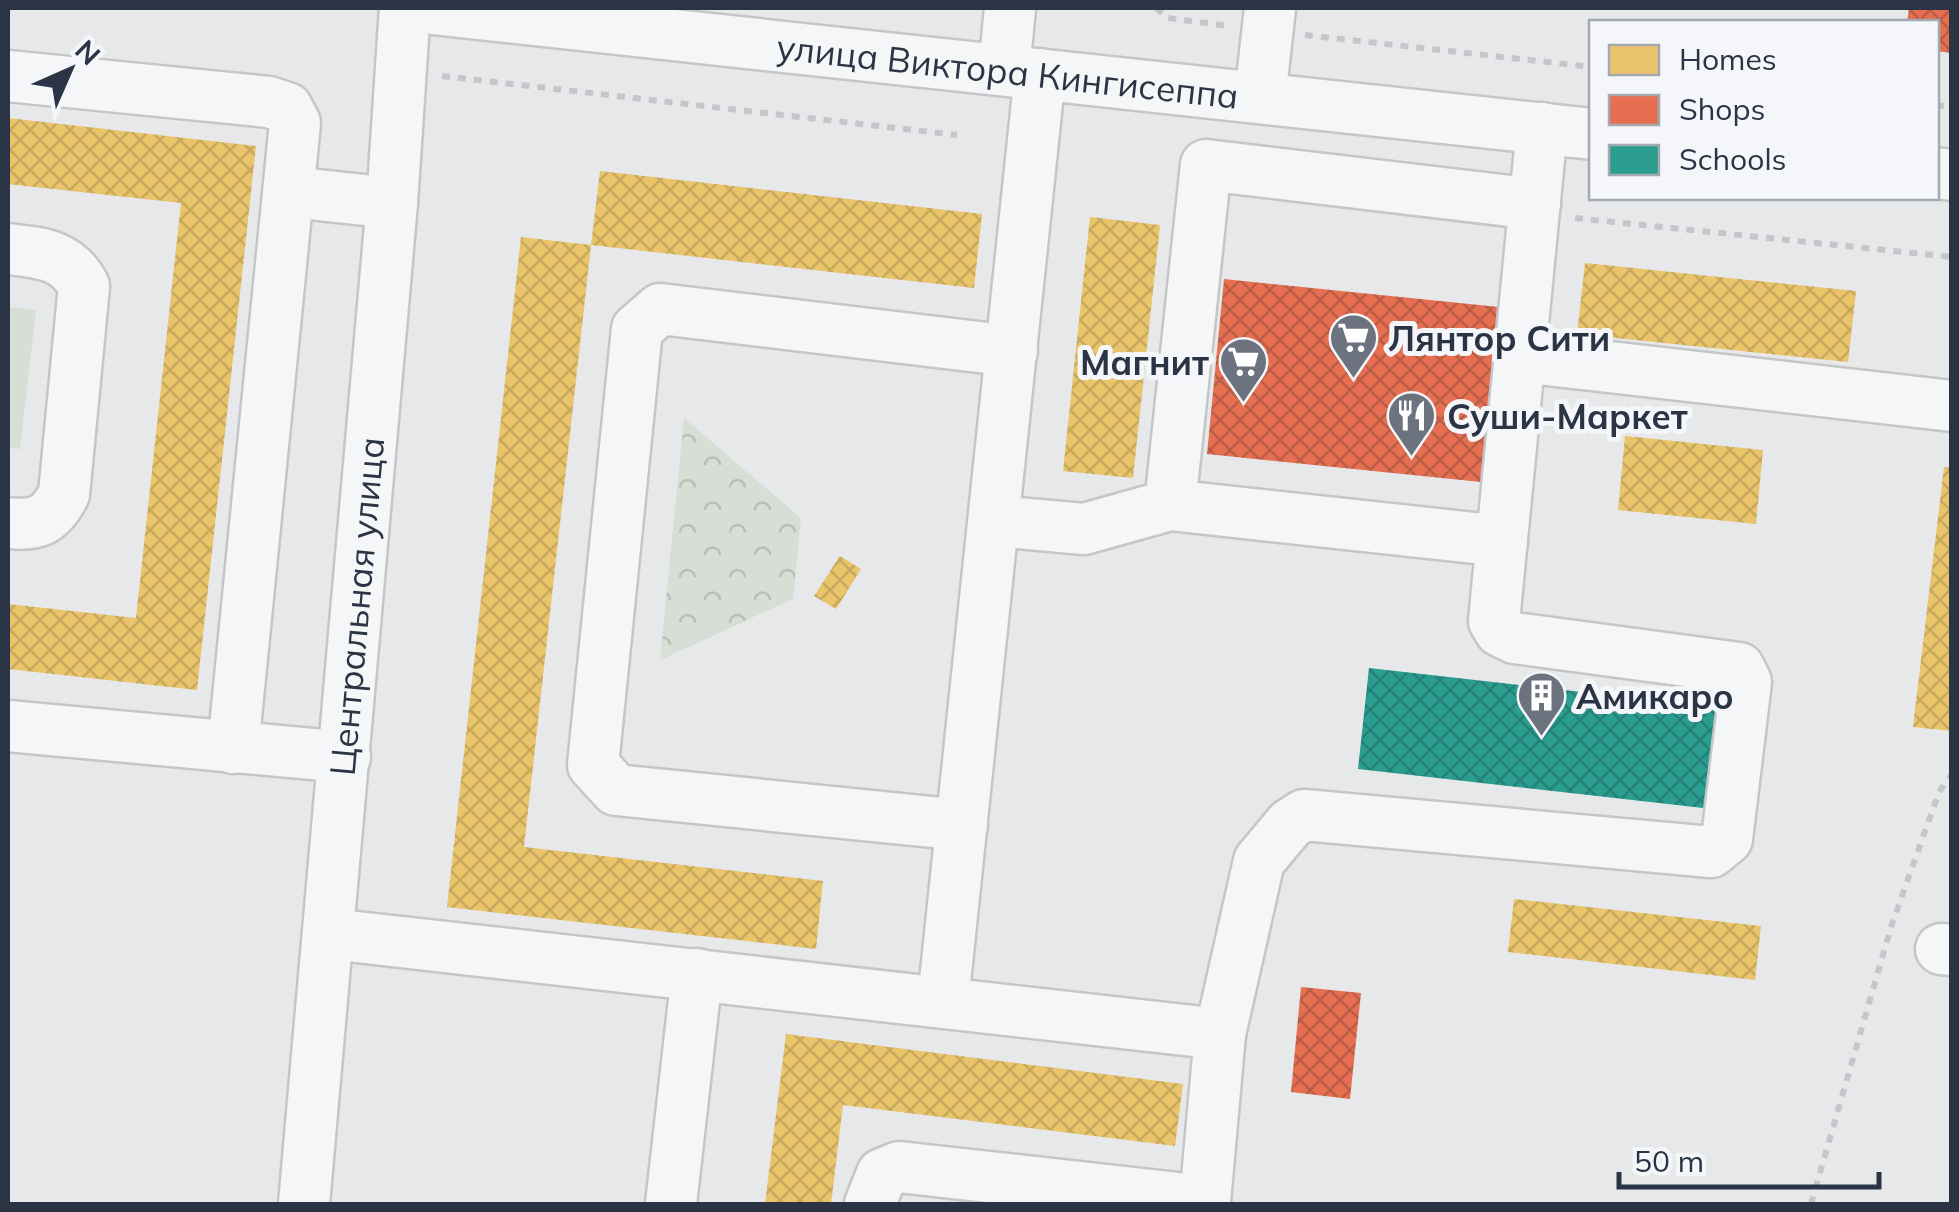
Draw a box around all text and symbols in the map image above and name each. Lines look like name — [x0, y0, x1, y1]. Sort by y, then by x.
north arrow — [20, 20, 120, 120]
legend — [1589, 20, 1939, 200]
street label: улица Виктора Кингисеппа — [775, 24, 1241, 118]
text: N — [68, 32, 108, 72]
text: Homes — [1679, 40, 1777, 78]
text: Shops — [1679, 90, 1765, 128]
text: Schools — [1679, 140, 1786, 178]
supermarket icon: Лянтор Сити — [1327, 312, 1379, 380]
place label: Лянтор Сити — [1388, 316, 1610, 360]
supermarket icon: Магнит — [1218, 336, 1270, 404]
place label: Магнит — [1080, 340, 1209, 384]
restaurant icon: Суши-Маркет — [1386, 390, 1438, 458]
place label: Суши-Маркет — [1447, 394, 1688, 438]
street label: Центральная улица — [320, 435, 393, 777]
building icon: Амикаро — [1515, 670, 1567, 738]
place label: Амикаро — [1576, 674, 1734, 718]
scale bar — [1619, 1127, 1879, 1189]
text: 50 m — [1634, 1142, 1704, 1180]

